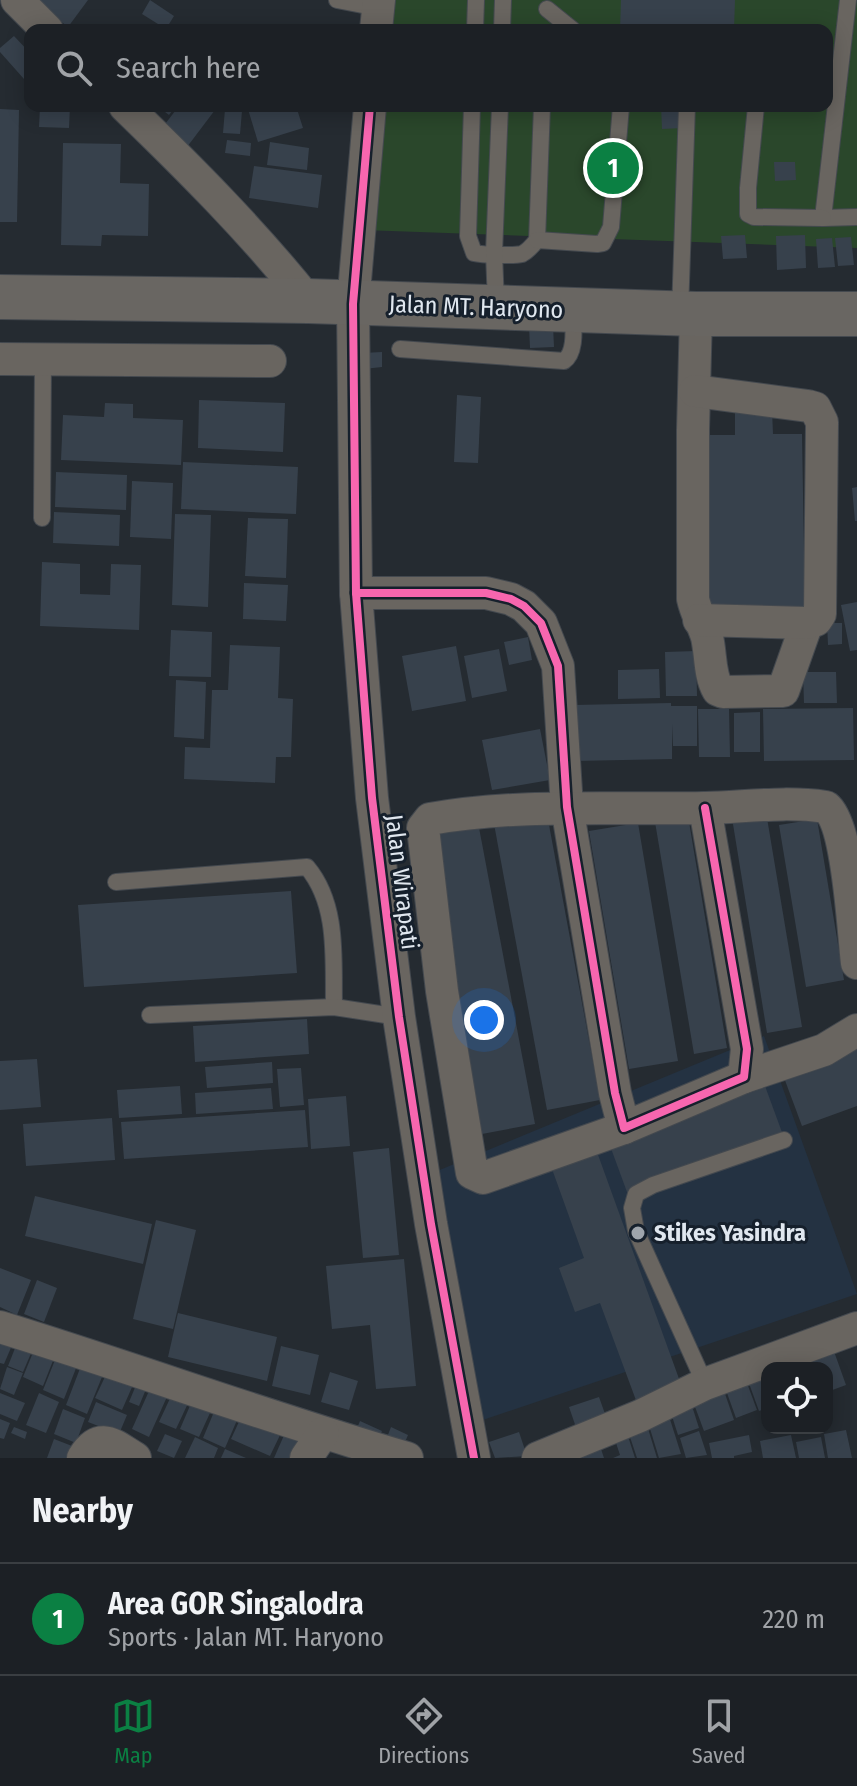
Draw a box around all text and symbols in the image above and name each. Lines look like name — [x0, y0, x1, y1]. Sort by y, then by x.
search box — [24, 24, 833, 112]
icon: search — [52, 46, 96, 90]
text: Search here — [116, 50, 261, 86]
pin: 1 — [587, 138, 639, 198]
street label: Jalan MT. Haryono — [388, 290, 564, 324]
street label: Jalan Wirapati — [380, 813, 424, 951]
your location — [464, 1000, 504, 1040]
place label: Stikes Yasindra — [654, 1219, 806, 1247]
marker: Stikes Yasindra — [629, 1224, 647, 1242]
map controls — [761, 1362, 833, 1434]
button: locate — [761, 1362, 833, 1434]
text: Nearby — [32, 1490, 133, 1531]
text: Area GOR Singalodra — [108, 1586, 364, 1622]
text: 1 — [53, 1604, 64, 1635]
text: 220 m — [762, 1604, 825, 1635]
text: Sports · Jalan MT. Haryono — [108, 1622, 384, 1653]
tab: Map — [111, 1694, 155, 1769]
tab: Directions — [378, 1694, 469, 1769]
tab: Saved — [692, 1694, 746, 1769]

